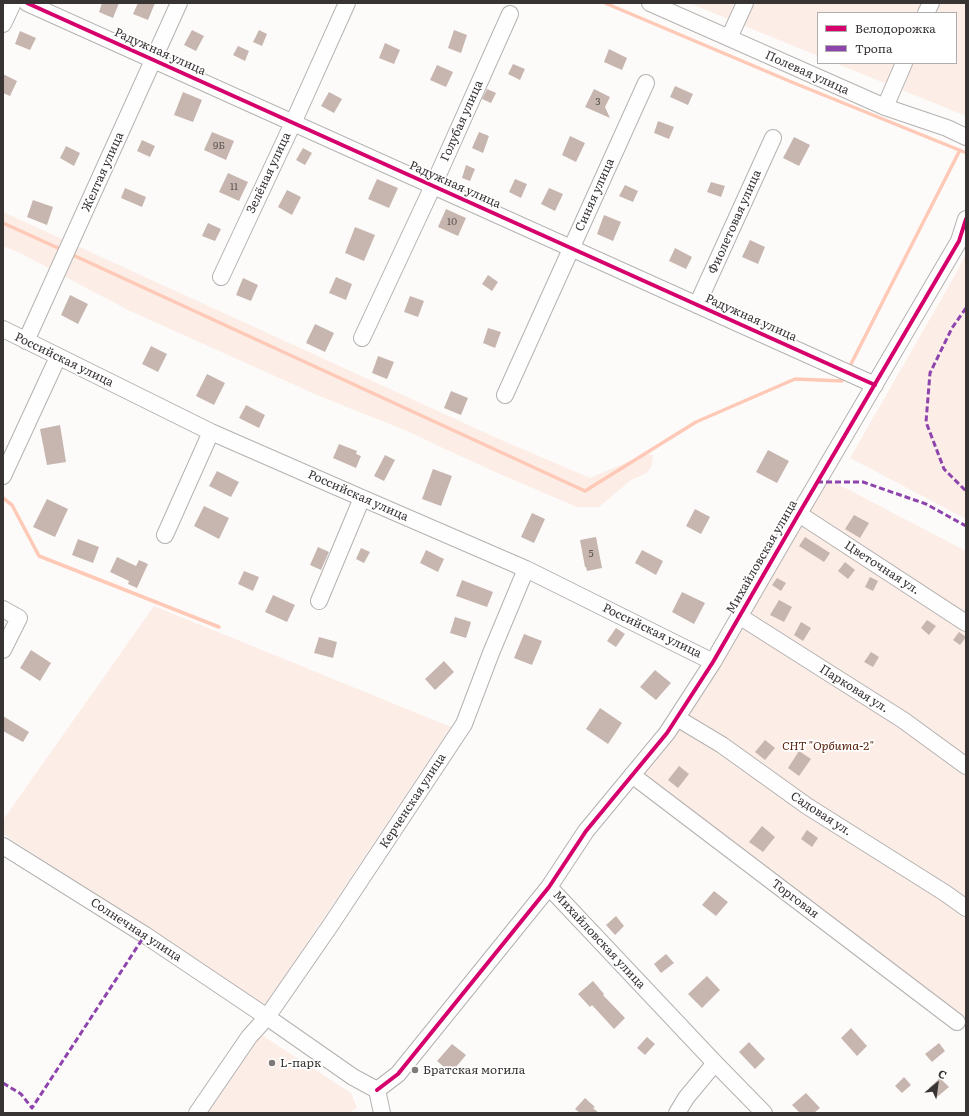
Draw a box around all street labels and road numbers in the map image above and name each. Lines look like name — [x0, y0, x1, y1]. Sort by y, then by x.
street label: Радужная улица — [112, 25, 208, 79]
street label: Полевая улица — [763, 48, 851, 98]
street label: Голубая улица — [438, 78, 486, 164]
street label: Желтая улица — [79, 130, 127, 214]
street label: Зелёная улица — [244, 130, 294, 216]
street label: Синяя улица — [573, 156, 617, 234]
street label: Радужная улица — [407, 158, 503, 212]
street label: Фиолетовая улица — [706, 168, 764, 276]
street label: Радужная улица — [703, 291, 799, 345]
street label: Российская улица — [12, 330, 116, 390]
street label: Российская улица — [306, 467, 410, 525]
street label: Михайловская улица — [724, 498, 800, 616]
street label: Цветочная ул. — [842, 538, 922, 598]
street label: Российская улица — [600, 601, 704, 661]
street label: Парковая ул. — [817, 662, 891, 716]
street label: Керченская улица — [377, 751, 449, 851]
street label: Садовая ул. — [788, 789, 854, 839]
street label: Торговая — [768, 876, 822, 922]
street label: Михайловская улица — [550, 888, 648, 992]
street label: Солнечная улица — [88, 895, 184, 965]

